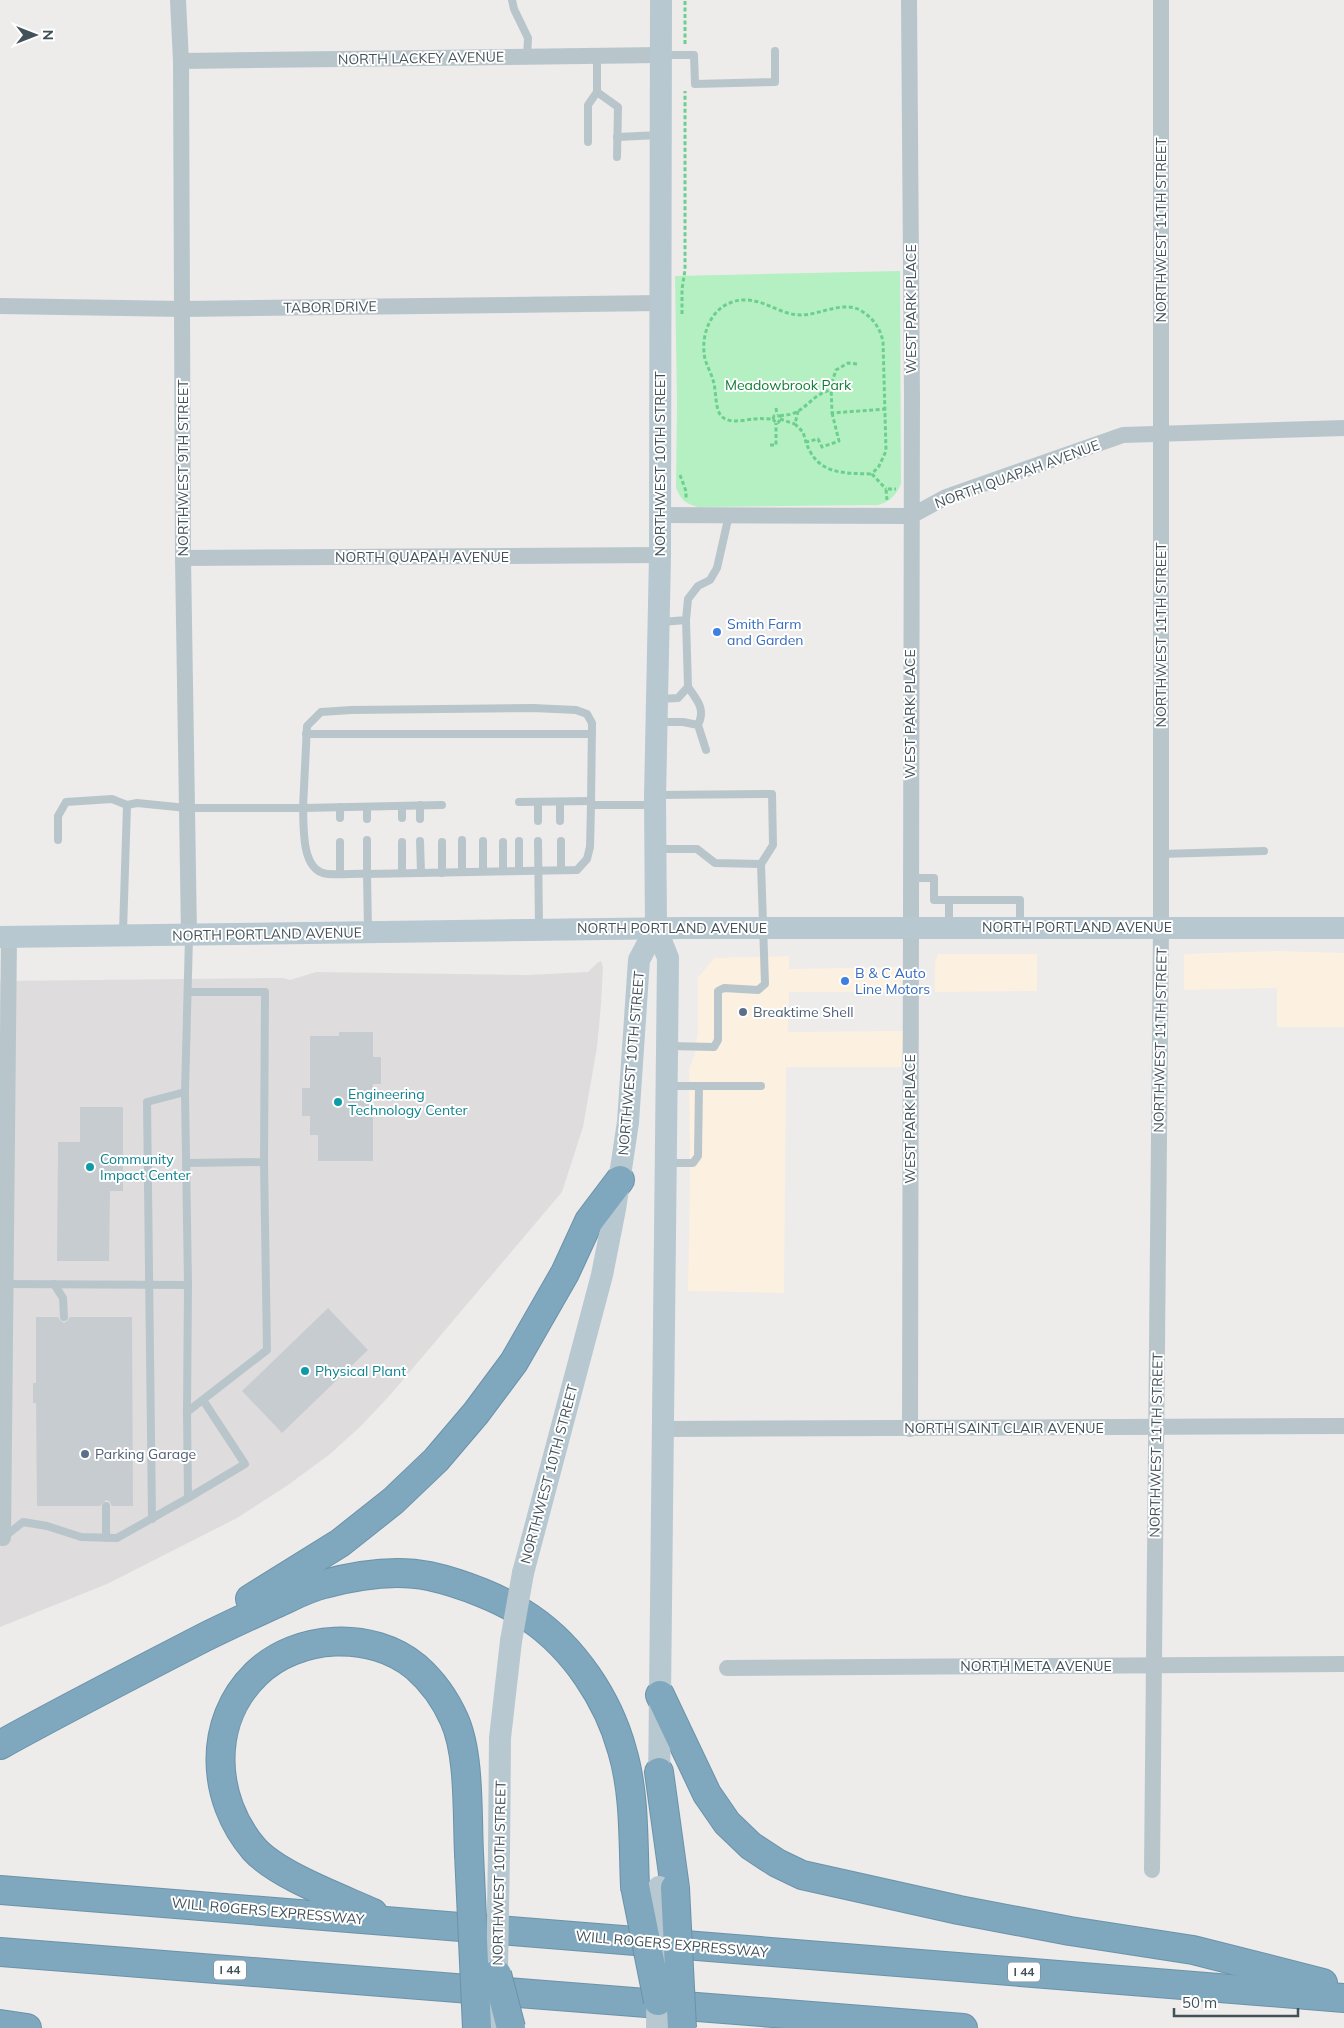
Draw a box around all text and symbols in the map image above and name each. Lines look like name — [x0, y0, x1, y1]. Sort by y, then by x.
north arrow — [10, 10, 60, 60]
text: N — [39, 30, 57, 40]
street label: NORTH LACKEY AVENUE — [338, 48, 504, 68]
street label: NORTHWEST 11TH STREET — [1152, 137, 1170, 323]
street label: WEST PARK PLACE — [902, 244, 920, 374]
street label: TABOR DRIVE — [283, 297, 377, 317]
street label: NORTHWEST 10TH STREET — [651, 371, 669, 557]
park label: Meadowbrook Park — [725, 376, 852, 394]
street label: NORTHWEST 9TH STREET — [174, 379, 192, 556]
street label: NORTH QUAPAH AVENUE — [932, 436, 1102, 512]
street label: NORTHWEST 11TH STREET — [1152, 542, 1170, 728]
street label: NORTH QUAPAH AVENUE — [335, 548, 509, 566]
place label: Smith Farm and Garden — [727, 615, 804, 649]
marker: Smith Farm and Garden — [711, 626, 723, 638]
street label: WEST PARK PLACE — [901, 649, 919, 779]
street label: NORTH PORTLAND AVENUE — [982, 918, 1172, 936]
street label: NORTH PORTLAND AVENUE — [577, 919, 767, 937]
street label: NORTH PORTLAND AVENUE — [172, 923, 362, 945]
street label: NORTHWEST 11TH STREET — [1149, 947, 1171, 1133]
place label: B & C Auto Line Motors — [855, 964, 930, 998]
street label: NORTHWEST 10TH STREET — [614, 969, 648, 1156]
marker: B & C Auto Line Motors — [839, 975, 851, 987]
place label: Breaktime Shell — [753, 1003, 854, 1021]
marker: Breaktime Shell — [737, 1006, 749, 1018]
street label: WEST PARK PLACE — [901, 1054, 919, 1184]
place label: Engineering Technology Center — [348, 1085, 469, 1119]
marker: Engineering Technology Center — [332, 1096, 344, 1108]
place label: Community Impact Center — [100, 1150, 192, 1184]
marker: Community Impact Center — [84, 1161, 96, 1173]
street label: NORTHWEST 11TH STREET — [1145, 1352, 1167, 1538]
place label: Physical Plant — [315, 1362, 406, 1380]
marker: Physical Plant — [299, 1365, 311, 1377]
street label: NORTHWEST 10TH STREET — [516, 1382, 582, 1566]
street label: NORTH SAINT CLAIR AVENUE — [904, 1419, 1104, 1437]
place label: Parking Garage — [95, 1445, 196, 1463]
marker: Parking Garage — [79, 1448, 91, 1460]
street label: NORTH META AVENUE — [960, 1657, 1112, 1675]
street label: NORTHWEST 10TH STREET — [488, 1780, 510, 1966]
street label: WILL ROGERS EXPRESSWAY — [171, 1894, 365, 1928]
street label: WILL ROGERS EXPRESSWAY — [575, 1927, 769, 1961]
road number: I 44 — [214, 1960, 246, 1980]
road number: I 44 — [1008, 1962, 1040, 1981]
scale bar — [1174, 1986, 1298, 2018]
text: 50 m — [1182, 1993, 1217, 2012]

